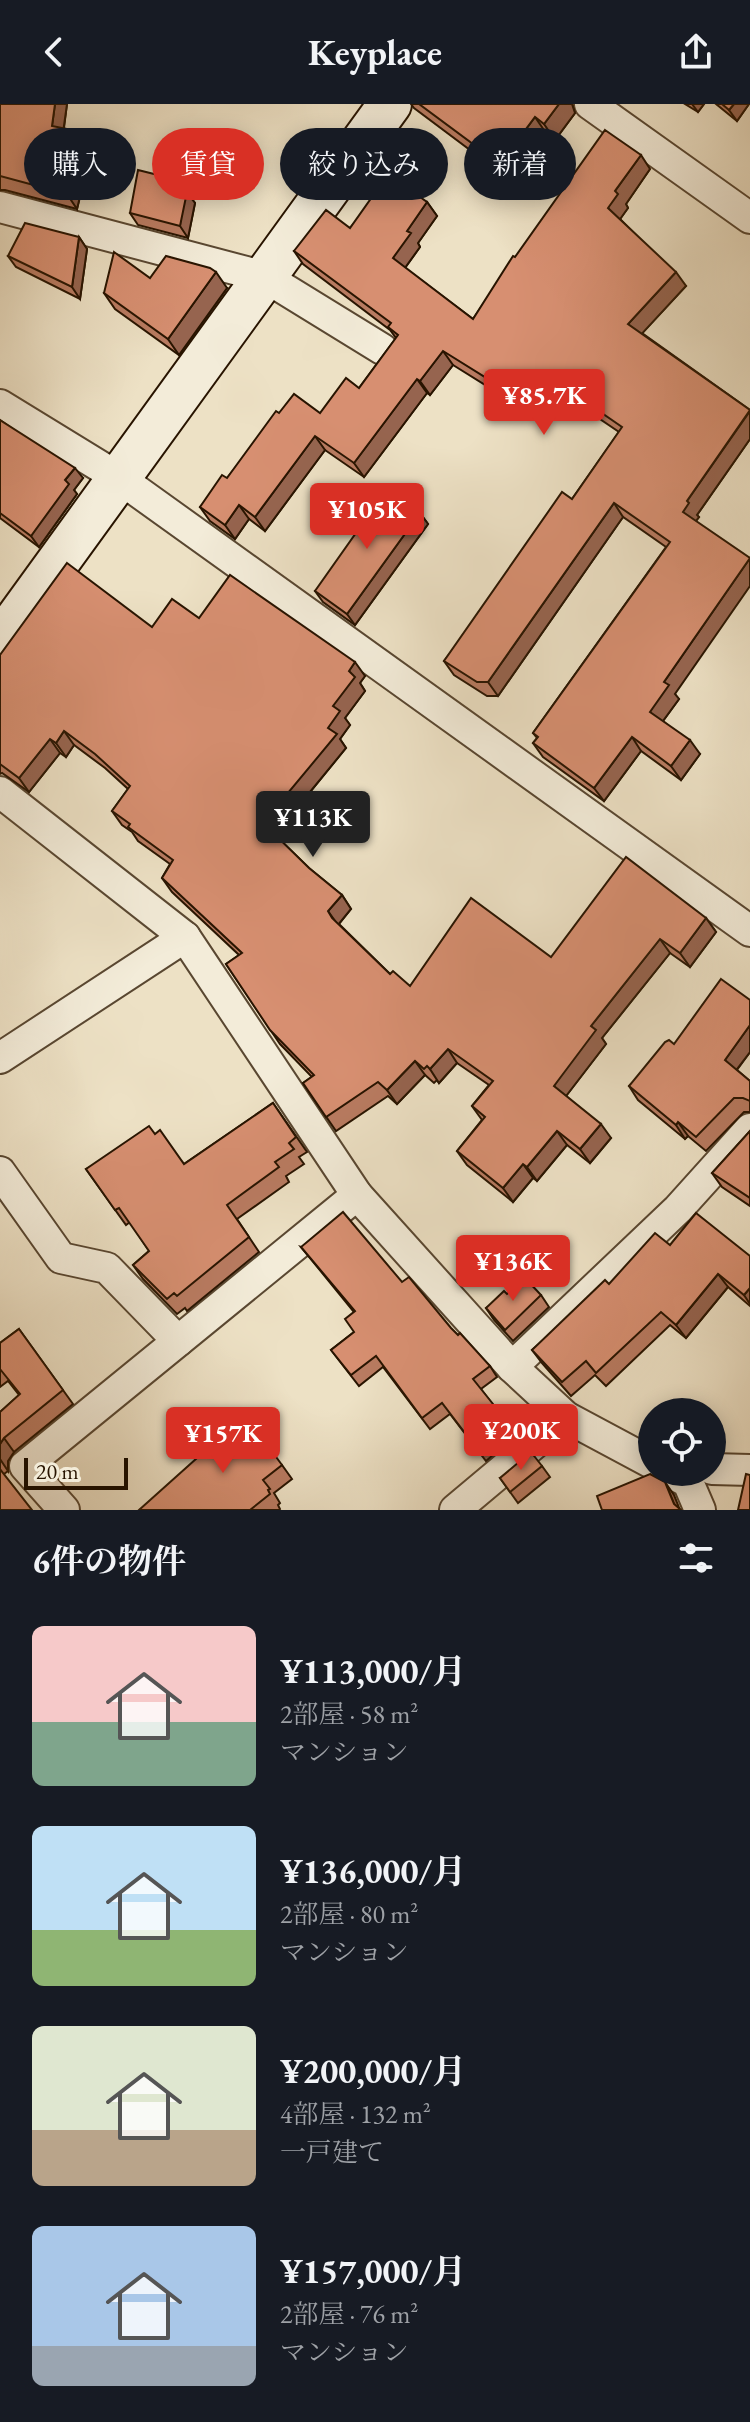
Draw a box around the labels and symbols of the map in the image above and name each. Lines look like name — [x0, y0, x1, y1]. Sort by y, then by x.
pin: ¥85.7K — [479, 369, 609, 437]
pin: ¥105K — [311, 483, 423, 551]
pin: ¥113K — [257, 791, 369, 859]
pin: ¥136K — [457, 1235, 569, 1303]
pin: ¥200K — [465, 1404, 577, 1472]
pin: ¥157K — [167, 1407, 279, 1475]
scale bar — [24, 1454, 128, 1490]

